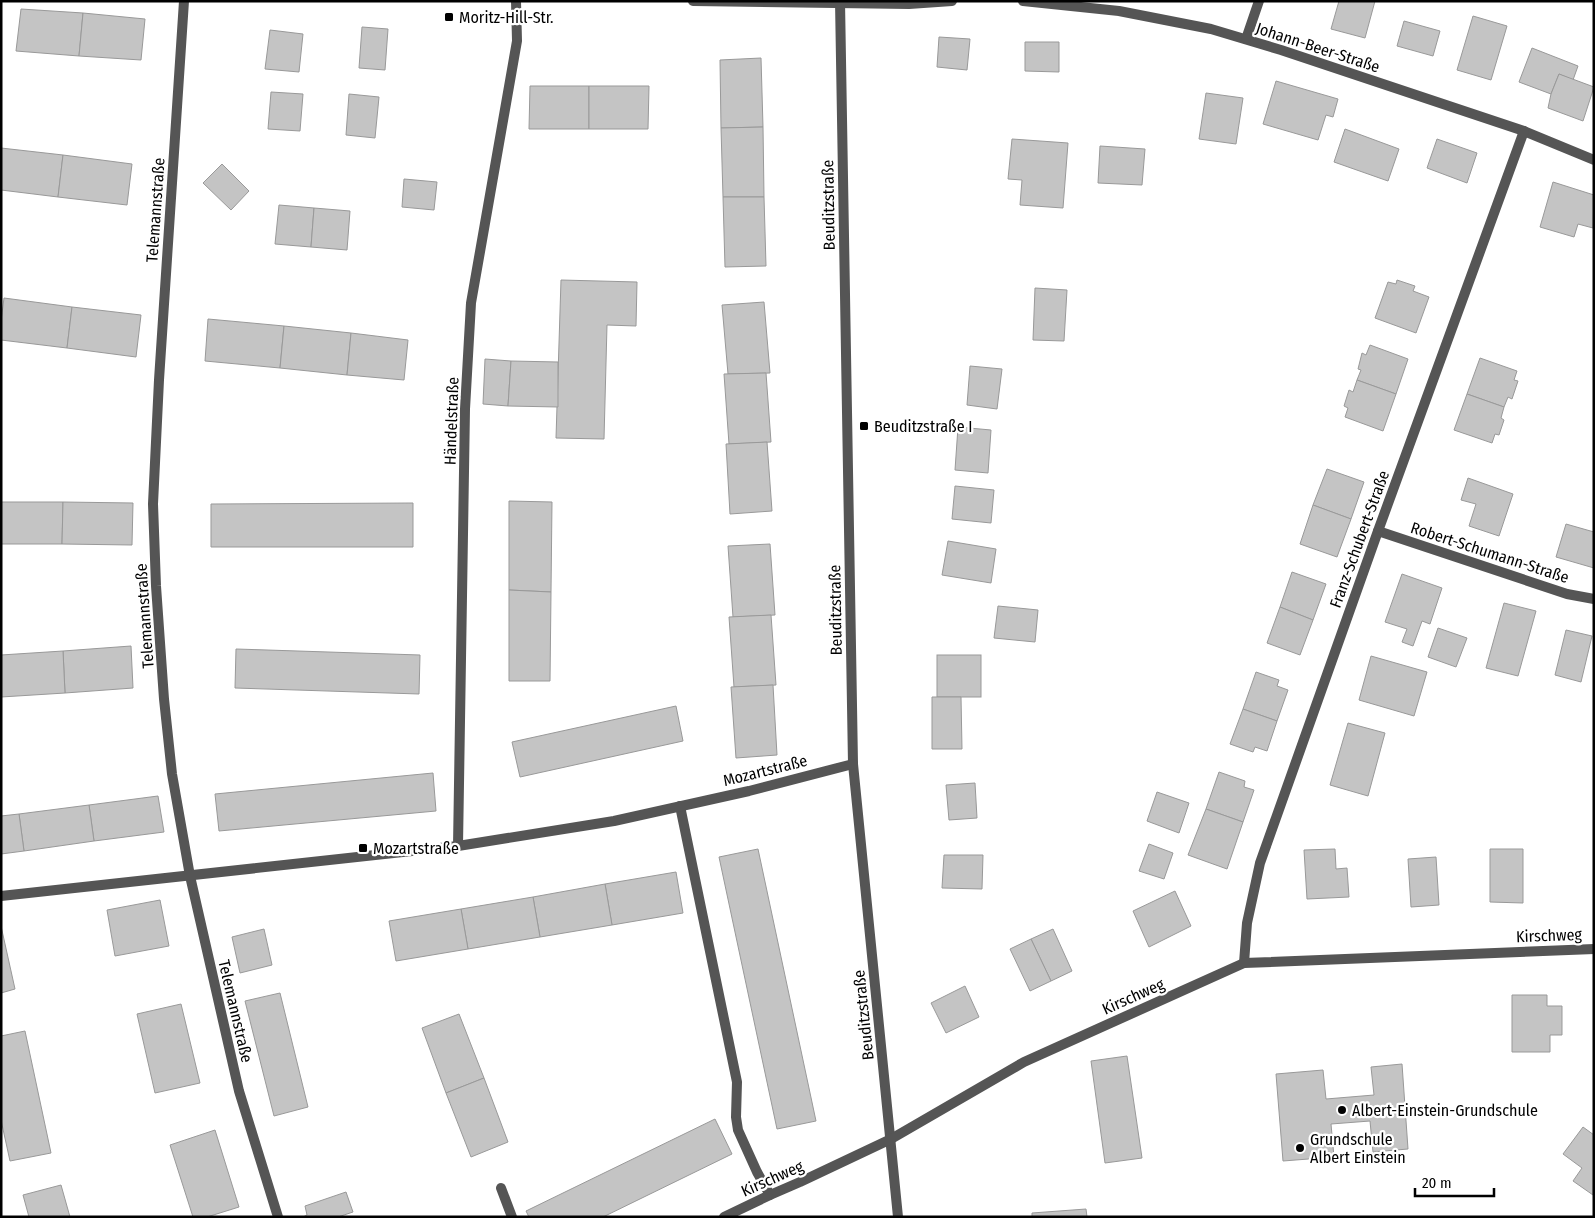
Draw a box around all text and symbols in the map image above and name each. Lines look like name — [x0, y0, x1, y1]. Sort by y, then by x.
place label: Moritz-Hill-Str. — [459, 8, 554, 27]
marker: Moritz-Hill-Str. — [443, 11, 455, 23]
street label: Johann-Beer-Straße — [1253, 18, 1382, 77]
street label: Telemannstraße — [142, 157, 169, 263]
street label: Beuditzstraße — [818, 159, 839, 250]
street label: Händelstraße — [440, 377, 463, 465]
place label: Beuditzstraße I — [874, 417, 973, 436]
marker: Beuditzstraße I — [858, 420, 870, 432]
street label: Franz-Schubert-Straße — [1326, 468, 1393, 610]
street label: Robert-Schumann-Straße — [1408, 518, 1571, 587]
street label: Telemannstraße — [131, 563, 158, 669]
street label: Beuditzstraße — [825, 564, 846, 655]
street label: Mozartstraße — [721, 751, 809, 790]
place label: Mozartstraße — [373, 839, 459, 858]
marker: Mozartstraße — [357, 842, 369, 854]
street label: Kirschweg — [1516, 925, 1583, 946]
street label: Telemannstraße — [214, 958, 257, 1064]
street label: Beuditzstraße — [849, 969, 878, 1061]
street label: Kirschweg — [1099, 974, 1168, 1019]
place label: Albert-Einstein-Grundschule — [1352, 1101, 1538, 1120]
marker: Albert-Einstein-Grundschule — [1336, 1104, 1348, 1116]
place label: Grundschule Albert Einstein — [1310, 1130, 1406, 1167]
marker: Grundschule Albert Einstein — [1294, 1142, 1306, 1154]
street label: Kirschweg — [738, 1156, 807, 1201]
scale bar — [1415, 1166, 1494, 1198]
text: 20 m — [1422, 1174, 1452, 1192]

